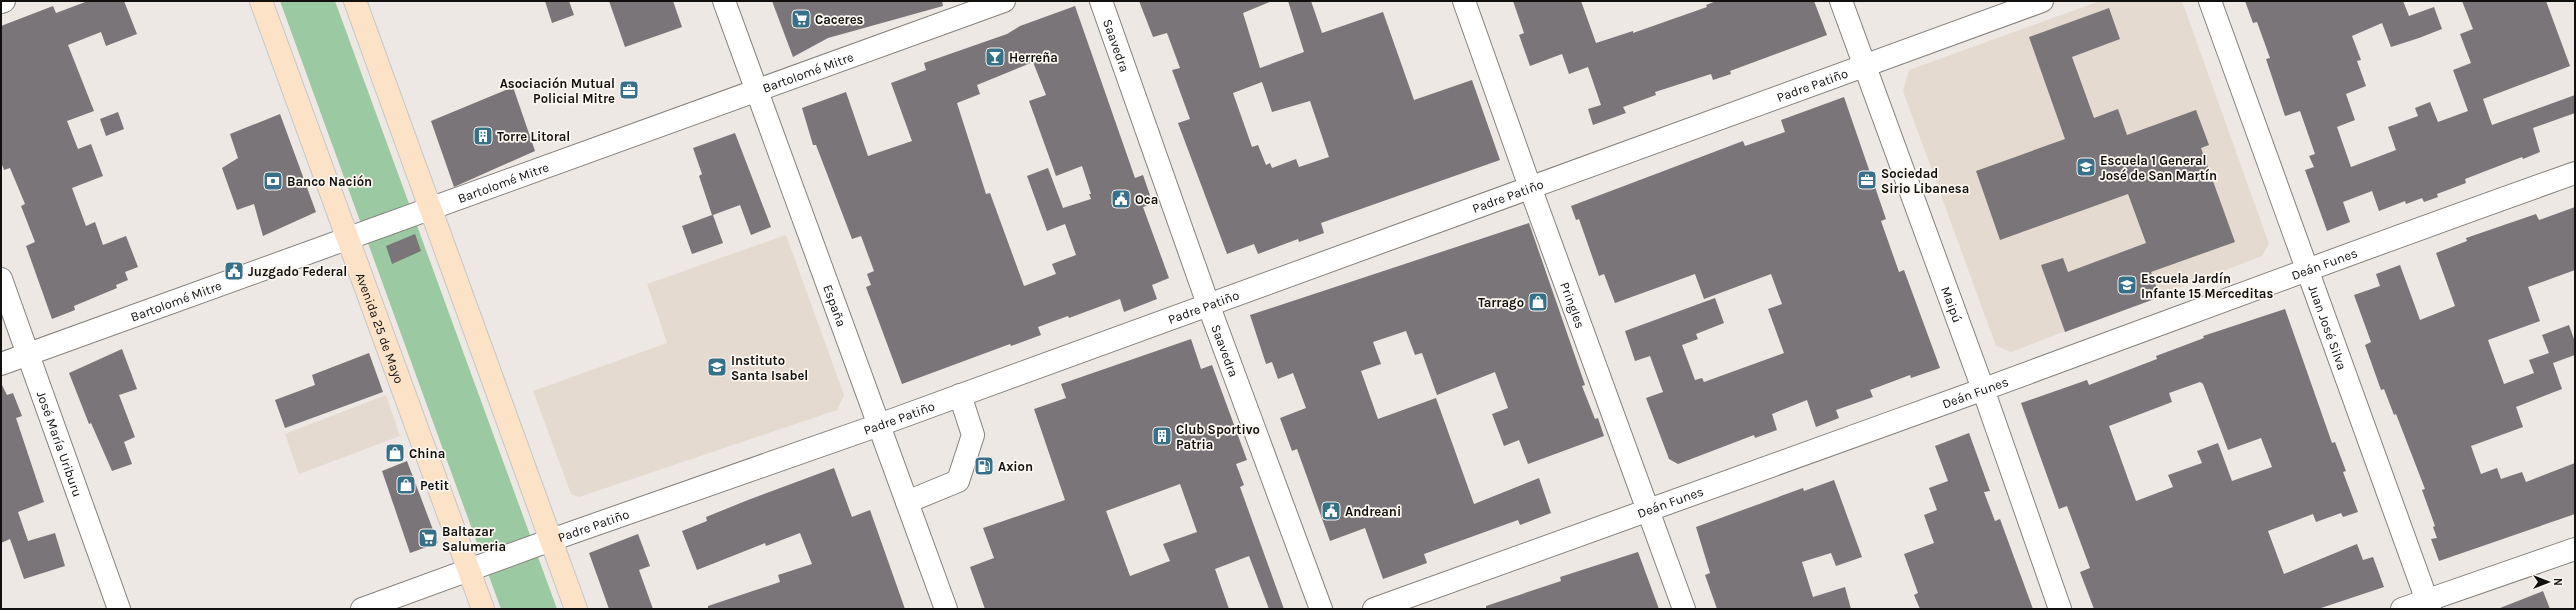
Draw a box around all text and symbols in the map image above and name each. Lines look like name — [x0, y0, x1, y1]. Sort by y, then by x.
supermarket icon: Caceres — [790, 8, 812, 30]
place label: Caceres — [815, 12, 864, 27]
street label: Saavedra — [1100, 17, 1133, 74]
bar icon: Herreña — [984, 46, 1006, 68]
street label: Bartolomé Mitre — [760, 49, 856, 95]
place label: Herreña — [1009, 50, 1058, 65]
street label: Padre Patiño — [1774, 65, 1850, 105]
place label: Asociación Mutual Policial Mitre — [500, 76, 615, 106]
office icon: Asociación Mutual Policial Mitre — [618, 79, 640, 101]
building icon: Torre Litoral — [472, 125, 494, 147]
place label: Torre Litoral — [497, 129, 570, 144]
place label: Escuela 1 General José de San Martín — [2100, 153, 2217, 183]
school or university icon: Escuela 1 General José de San Martín — [2075, 156, 2097, 178]
street label: Bartolomé Mitre — [456, 159, 551, 206]
place label: Sociedad Sirio Libanesa — [1881, 166, 1969, 196]
office icon: Sociedad Sirio Libanesa — [1856, 169, 1878, 191]
bank icon: Banco Nación — [262, 170, 284, 192]
place label: Banco Nación — [287, 174, 372, 189]
street label: Padre Patiño — [1470, 176, 1545, 216]
public building icon: Oca — [1110, 188, 1132, 210]
place label: Oca — [1135, 192, 1158, 207]
street label: Deán Funes — [2289, 245, 2359, 283]
public building icon: Juzgado Federal — [223, 260, 245, 282]
place label: Juzgado Federal — [248, 264, 347, 279]
street label: Avenida 25 de Mayo — [353, 270, 407, 385]
place label: Escuela Jardín Infante 15 Merceditas — [2141, 271, 2273, 301]
school or university icon: Escuela Jardín Infante 15 Merceditas — [2116, 274, 2138, 296]
street label: Bartolomé Mitre — [128, 277, 224, 324]
street label: Pringles — [1558, 280, 1588, 330]
street label: España — [821, 282, 850, 329]
street label: Juan José Silva — [2306, 283, 2350, 372]
street label: Maipú — [1939, 284, 1966, 325]
street label: Padre Patiño — [1166, 287, 1241, 327]
shop icon: Tarrago — [1527, 291, 1549, 313]
place label: Tarrago — [1478, 295, 1524, 310]
street label: Saavedra — [1209, 322, 1242, 379]
place label: Instituto Santa Isabel — [731, 353, 808, 383]
school or university icon: Instituto Santa Isabel — [706, 356, 728, 378]
street label: Deán Funes — [1940, 373, 2010, 411]
street label: José María Uriburu — [34, 389, 86, 499]
street label: Padre Patiño — [861, 398, 937, 437]
place label: Club Sportivo Patria — [1176, 422, 1260, 452]
building icon: Club Sportivo Patria — [1151, 425, 1173, 447]
shop icon: China — [384, 442, 406, 464]
place label: China — [409, 446, 445, 461]
fuel station icon: Axion — [973, 455, 995, 477]
place label: Axion — [998, 459, 1033, 474]
shop icon: Petit — [395, 474, 417, 496]
place label: Petit — [420, 478, 449, 493]
street label: Deán Funes — [1635, 483, 1705, 520]
public building icon: Andreani — [1320, 500, 1342, 522]
place label: Andreani — [1345, 504, 1401, 519]
street label: Padre Patiño — [556, 506, 631, 545]
place label: Baltazar Salumeria — [442, 524, 506, 554]
supermarket icon: Baltazar Salumeria — [417, 527, 439, 549]
north arrow — [2528, 562, 2568, 602]
text: N — [2551, 578, 2564, 586]

